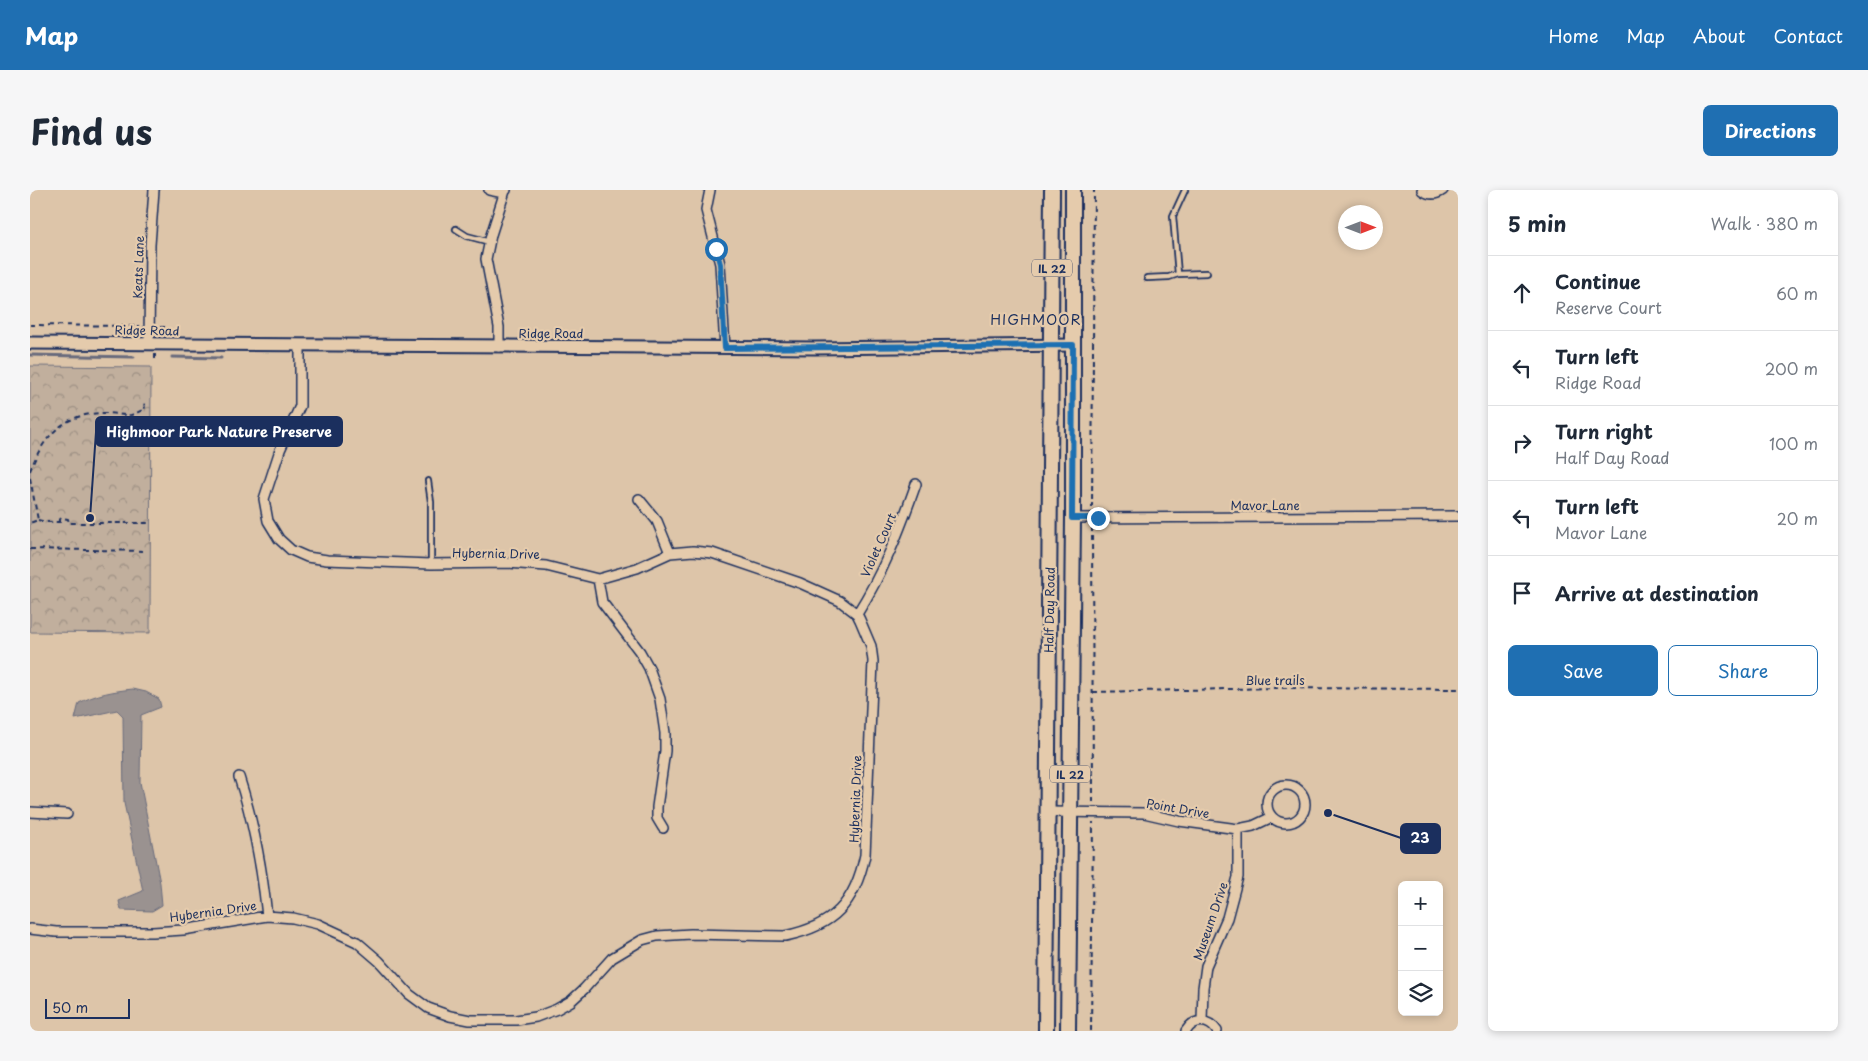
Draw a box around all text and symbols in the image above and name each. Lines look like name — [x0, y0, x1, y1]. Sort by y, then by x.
text: Map — [25, 17, 78, 53]
text: Home — [1548, 22, 1598, 49]
text: Map — [1626, 22, 1665, 49]
text: About — [1693, 22, 1745, 49]
text: Contact — [1773, 22, 1843, 49]
text: Find us — [30, 104, 152, 157]
button: Directions — [1703, 105, 1838, 156]
north arrow — [1338, 205, 1383, 250]
text: 5 min — [1508, 207, 1566, 239]
text: Walk · 380 m — [1711, 211, 1818, 235]
street label: Keats Lane — [128, 235, 148, 299]
route start — [705, 238, 728, 261]
road number: IL 22 — [1032, 260, 1072, 276]
text: Continue — [1555, 267, 1641, 295]
icon: ahead — [1508, 279, 1536, 307]
text: 60 m — [1776, 281, 1818, 305]
text: Reserve Court — [1555, 295, 1662, 319]
district label: HIGHMOOR — [990, 309, 1082, 330]
street label: Ridge Road — [114, 320, 180, 340]
street label: Ridge Road — [519, 324, 584, 342]
text: Turn left — [1555, 342, 1639, 370]
icon: left — [1508, 354, 1536, 382]
text: 200 m — [1765, 356, 1818, 380]
text: Ridge Road — [1555, 370, 1641, 394]
callout: Highmoor Park Nature Preserve — [96, 417, 342, 446]
text: Turn right — [1555, 417, 1653, 445]
text: Highmoor Park Nature Preserve — [106, 421, 332, 442]
icon: right — [1508, 429, 1536, 457]
text: 100 m — [1769, 431, 1818, 455]
text: Half Day Road — [1555, 445, 1670, 469]
text: Turn left — [1555, 492, 1639, 520]
street label: Mavor Lane — [1230, 496, 1300, 514]
icon: left — [1508, 504, 1536, 532]
text: 20 m — [1777, 506, 1818, 530]
route end — [1087, 507, 1110, 530]
street label: Violet Court — [856, 510, 900, 580]
text: Mavor Lane — [1555, 520, 1647, 544]
street label: Hybernia Drive — [452, 543, 541, 563]
street label: Half Day Road — [1039, 567, 1059, 653]
icon: arrive — [1508, 579, 1536, 607]
text: Arrive at destination — [1555, 579, 1759, 607]
button: Save — [1508, 645, 1658, 696]
button: Share — [1668, 645, 1818, 696]
street label: Blue trails — [1245, 671, 1305, 689]
street label: Hybernia Drive — [844, 754, 866, 843]
road number: IL 22 — [1050, 766, 1090, 782]
street label: Point Drive — [1145, 794, 1211, 822]
callout: 23 — [1401, 824, 1440, 853]
text: 23 — [1411, 827, 1429, 848]
street label: Museum Drive — [1188, 879, 1232, 963]
map controls — [1398, 881, 1443, 1016]
button: + — [1398, 881, 1443, 926]
street label: Hybernia Drive — [168, 896, 258, 926]
button: − — [1398, 926, 1443, 971]
button: layers — [1398, 971, 1443, 1016]
scale bar — [45, 996, 130, 1019]
text: 50 m — [52, 997, 88, 1018]

